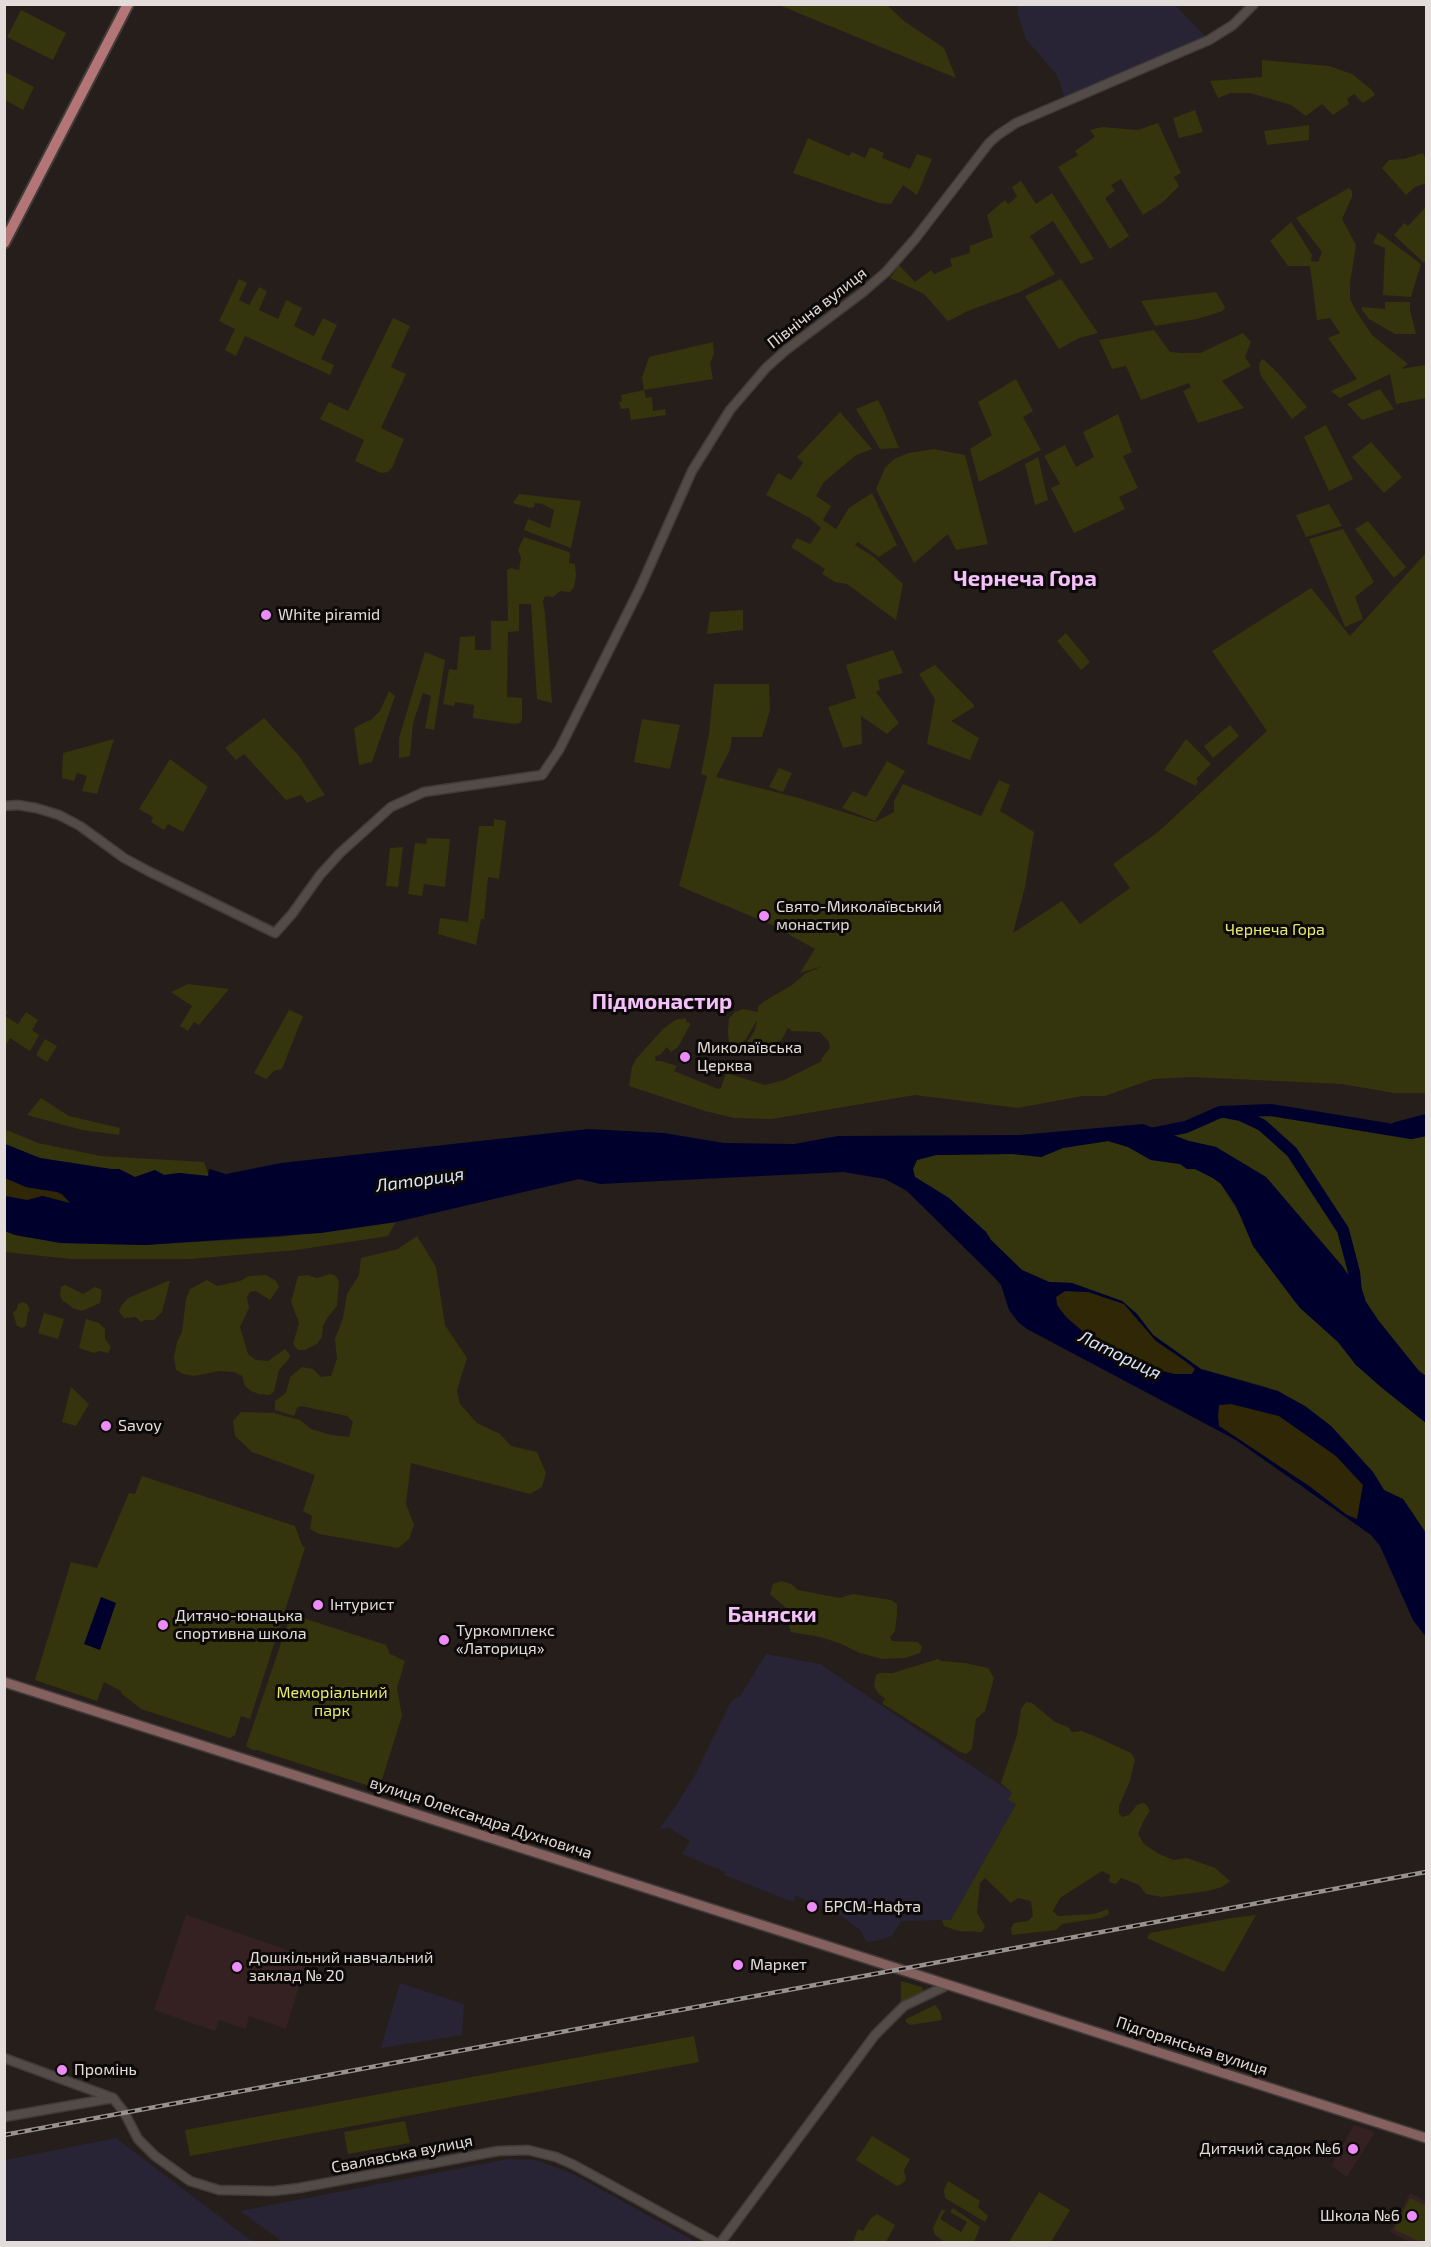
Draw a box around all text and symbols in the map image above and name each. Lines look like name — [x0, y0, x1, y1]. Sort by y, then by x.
street label: Північна вулиця — [764, 263, 870, 353]
district label: Чернеча Гора — [953, 566, 1097, 592]
place label: White piramid — [278, 605, 380, 625]
marker: White piramid — [259, 608, 273, 622]
place label: Свято-Миколаївський монастир — [776, 897, 942, 935]
marker: Свято-Миколаївський монастир — [757, 909, 771, 923]
park label: Чернеча Гора — [1225, 920, 1325, 940]
district label: Підмонастир — [592, 989, 732, 1015]
place label: Миколаївська Церква — [697, 1038, 802, 1076]
marker: Миколаївська Церква — [678, 1050, 692, 1064]
water label: Латориця — [374, 1163, 466, 1197]
water label: Латориця — [1075, 1326, 1165, 1384]
place label: Savoy — [118, 1416, 162, 1436]
marker: Savoy — [99, 1419, 113, 1433]
place label: Інтурист — [330, 1595, 394, 1615]
marker: Інтурист — [311, 1598, 325, 1612]
district label: Баняски — [727, 1602, 817, 1628]
place label: Дитячо-юнацька спортивна школа — [175, 1606, 307, 1644]
marker: Дитячо-юнацька спортивна школа — [156, 1618, 170, 1632]
place label: Туркомплекс «Латориця» — [456, 1621, 555, 1659]
marker: Туркомплекс «Латориця» — [437, 1633, 451, 1647]
park label: Меморіальний парк — [276, 1683, 388, 1721]
street label: вулиця Олександра Духновича — [367, 1773, 595, 1863]
place label: БРСМ-Нафта — [824, 1897, 921, 1917]
marker: БРСМ-Нафта — [805, 1900, 819, 1914]
place label: Дошкільний навчальний заклад № 20 — [249, 1948, 433, 1986]
place label: Маркет — [750, 1955, 807, 1975]
marker: Маркет — [731, 1958, 745, 1972]
marker: Дошкільний навчальний заклад № 20 — [230, 1960, 244, 1974]
street label: Підгорянська вулиця — [1114, 2012, 1270, 2080]
place label: Промінь — [74, 2060, 137, 2080]
marker: Промінь — [55, 2063, 69, 2077]
street label: Свалявська вулиця — [330, 2131, 474, 2177]
place label: Дитячий садок №6 — [1200, 2139, 1341, 2159]
marker: Дитячий садок №6 — [1346, 2142, 1360, 2156]
place label: Школа №6 — [1320, 2206, 1400, 2226]
marker: Школа №6 — [1405, 2209, 1419, 2223]

